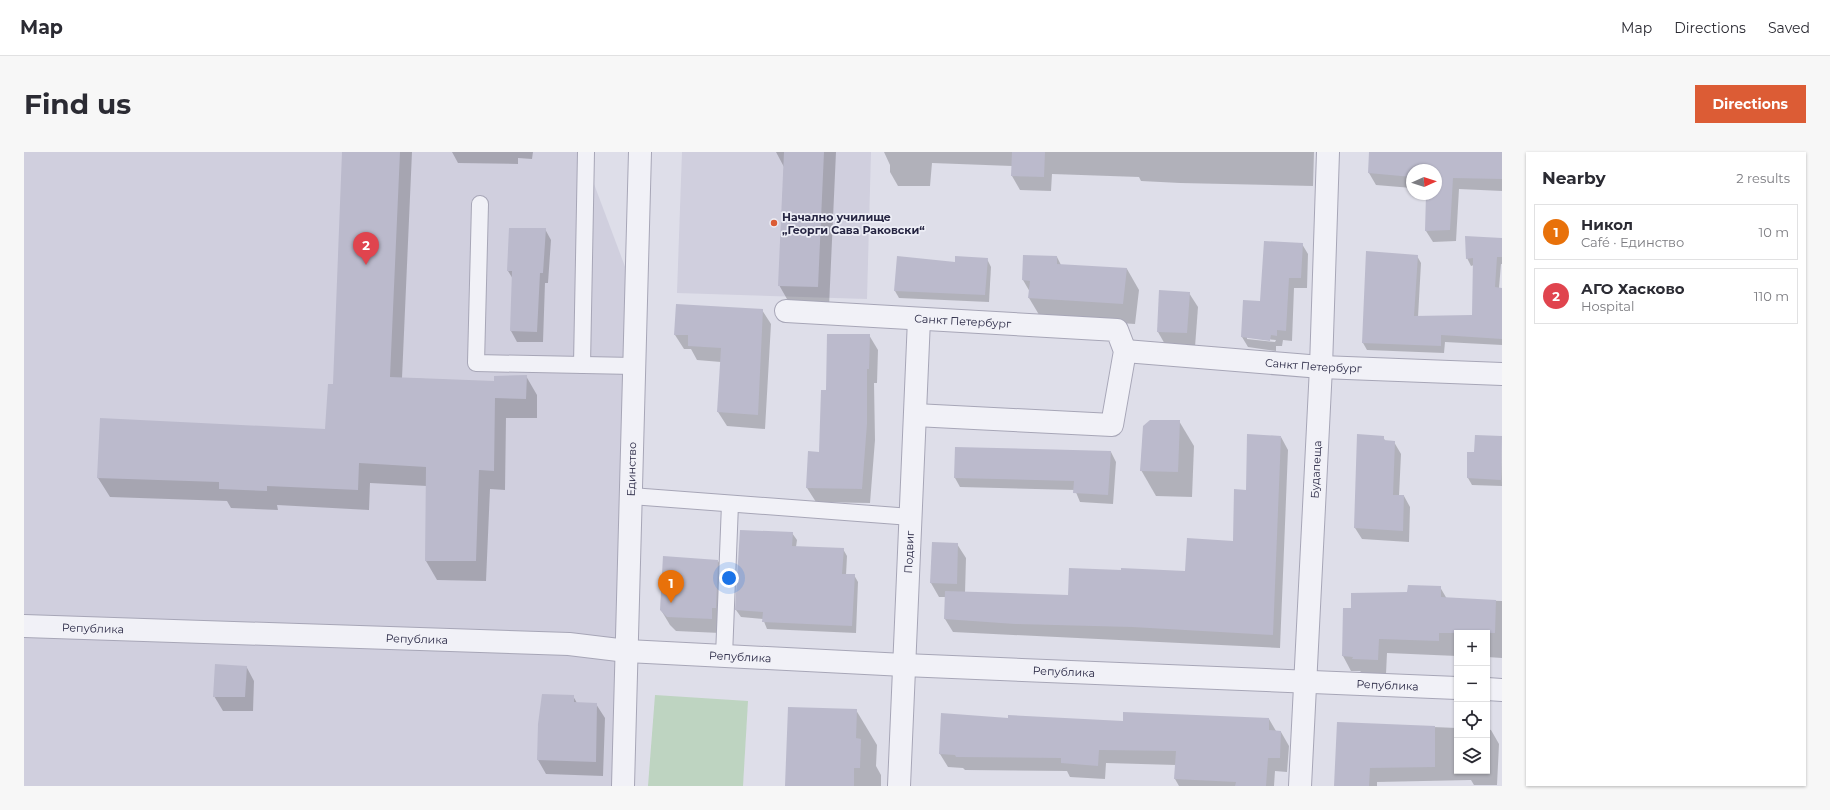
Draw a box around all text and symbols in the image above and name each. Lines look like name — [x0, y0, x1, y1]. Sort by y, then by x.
text: Map — [20, 16, 63, 39]
text: Map — [1621, 19, 1652, 37]
text: Directions — [1674, 19, 1746, 37]
text: Saved — [1768, 19, 1810, 37]
button: Directions — [1695, 85, 1806, 123]
text: Find us — [24, 87, 131, 121]
north arrow — [1406, 164, 1442, 200]
text: Nearby — [1542, 168, 1606, 188]
text: 2 results — [1736, 170, 1790, 186]
place label: Начално училище „Георги Сава Раковски“ — [782, 210, 925, 237]
text: Никол — [1581, 215, 1633, 234]
marker: Начално училище „Георги Сава Раковски“ — [769, 218, 779, 228]
text: 1 — [1553, 224, 1559, 240]
text: 10 m — [1759, 224, 1789, 240]
pin: 2 — [353, 232, 379, 265]
text: Café · Единство — [1581, 234, 1684, 250]
text: АГО Хасково — [1581, 279, 1685, 298]
text: 2 — [1552, 288, 1560, 304]
text: 110 m — [1754, 288, 1789, 304]
text: Hospital — [1581, 298, 1634, 314]
street label: Санкт Петербург — [914, 311, 1012, 331]
street label: Санкт Петербург — [1264, 355, 1363, 376]
street label: Будапеща — [1307, 440, 1324, 499]
street label: Единство — [624, 442, 639, 497]
street label: Подвиг — [901, 530, 917, 574]
your location — [719, 568, 739, 588]
pin: 1 — [658, 570, 684, 603]
street label: Република — [62, 620, 124, 636]
map controls — [1454, 630, 1490, 774]
button: + — [1454, 630, 1490, 666]
street label: Република — [385, 631, 448, 647]
street label: Република — [709, 648, 772, 665]
street label: Република — [1032, 663, 1095, 680]
button: − — [1454, 666, 1490, 702]
street label: Република — [1356, 677, 1419, 693]
button: locate — [1454, 702, 1490, 738]
button: layers — [1454, 738, 1490, 774]

